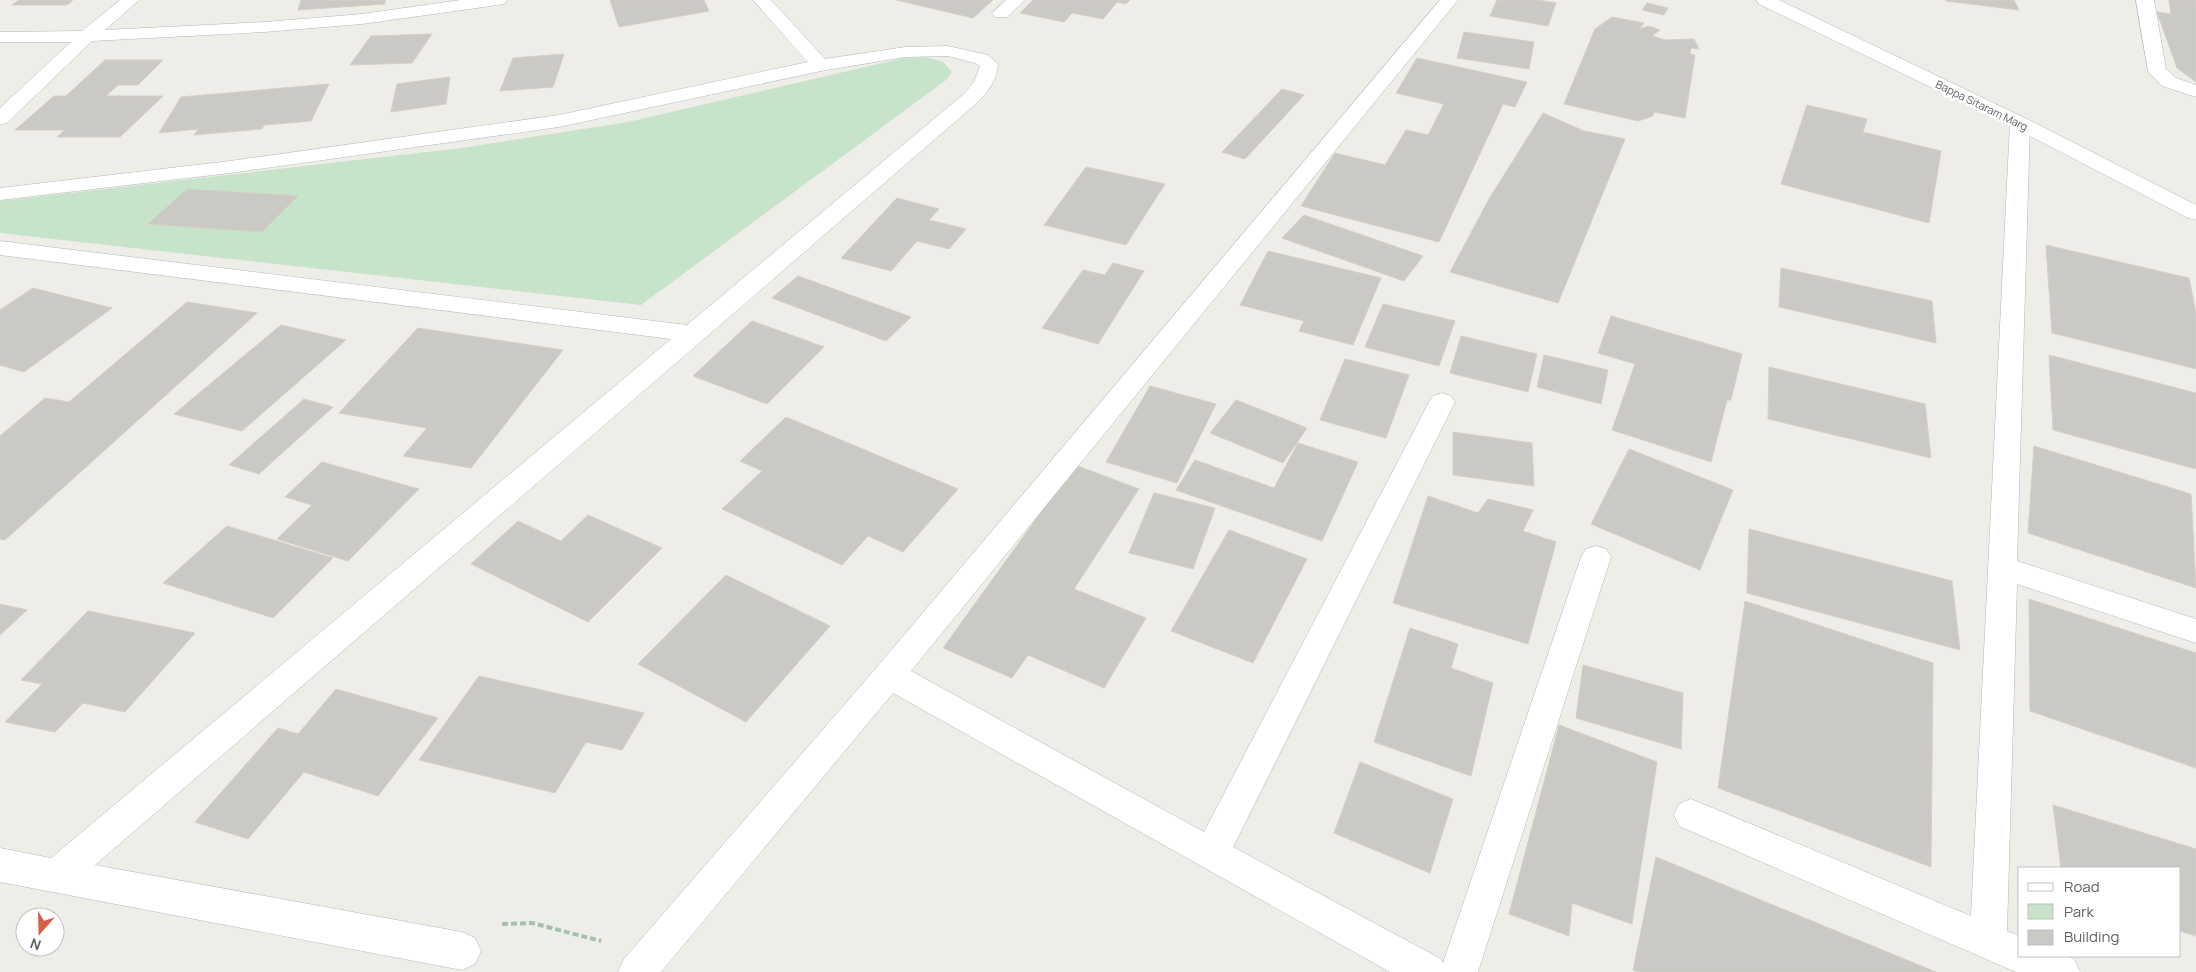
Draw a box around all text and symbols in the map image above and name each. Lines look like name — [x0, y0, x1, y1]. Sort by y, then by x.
street label: Bappa Sitaram Marg — [1933, 76, 2031, 134]
legend — [2018, 867, 2181, 957]
text: Road — [2064, 876, 2100, 897]
text: Park — [2064, 901, 2094, 922]
north arrow — [15, 907, 65, 957]
text: Building — [2064, 926, 2119, 947]
text: N — [27, 934, 43, 955]

